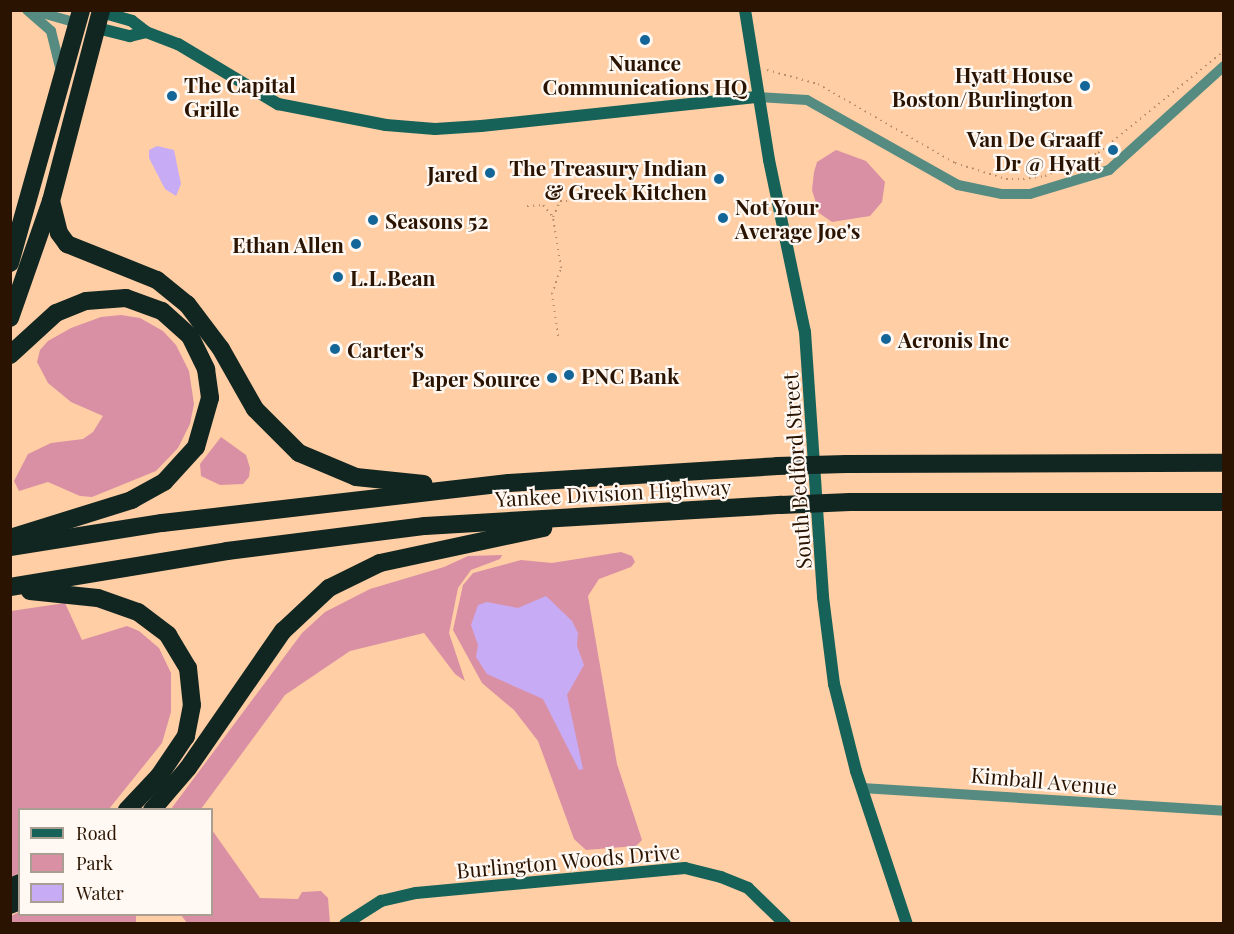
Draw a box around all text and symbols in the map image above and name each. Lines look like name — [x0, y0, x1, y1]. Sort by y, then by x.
marker: Nuance Communications HQ — [638, 33, 652, 47]
place label: Nuance Communications HQ — [543, 49, 747, 99]
place label: Hyatt House Boston/Burlington — [892, 61, 1073, 111]
place label: The Capital Grille — [184, 71, 296, 121]
marker: Hyatt House Boston/Burlington — [1078, 79, 1092, 93]
marker: The Capital Grille — [165, 89, 179, 103]
place label: Van De Graaff Dr @ Hyatt — [967, 125, 1101, 175]
marker: Van De Graaff Dr @ Hyatt — [1106, 143, 1120, 157]
place label: The Treasury Indian & Greek Kitchen — [508, 154, 707, 204]
place label: Jared — [427, 160, 478, 186]
marker: Jared — [483, 166, 497, 180]
marker: The Treasury Indian & Greek Kitchen — [712, 172, 726, 186]
place label: Not Your Average Joe's — [735, 193, 860, 243]
place label: Seasons 52 — [385, 207, 488, 233]
marker: Not Your Average Joe's — [716, 211, 730, 225]
marker: Seasons 52 — [366, 213, 380, 227]
place label: Ethan Allen — [232, 231, 344, 257]
marker: Ethan Allen — [349, 237, 363, 251]
place label: L.L.Bean — [350, 264, 435, 290]
marker: L.L.Bean — [331, 270, 345, 284]
place label: Acronis Inc — [898, 326, 1009, 352]
marker: Acronis Inc — [879, 332, 893, 346]
place label: Carter's — [347, 336, 424, 362]
marker: Carter's — [328, 342, 342, 356]
place label: PNC Bank — [581, 362, 679, 388]
place label: Paper Source — [411, 365, 540, 391]
marker: PNC Bank — [562, 368, 576, 382]
marker: Paper Source — [545, 371, 559, 385]
street label: South Bedford Street — [777, 372, 815, 570]
street label: Yankee Division Highway — [494, 473, 732, 511]
street label: Kimball Avenue — [969, 761, 1119, 799]
legend — [18, 808, 213, 916]
text: Road — [76, 821, 117, 845]
street label: Burlington Woods Drive — [455, 838, 681, 882]
text: Park — [76, 851, 113, 875]
text: Water — [76, 881, 124, 905]

